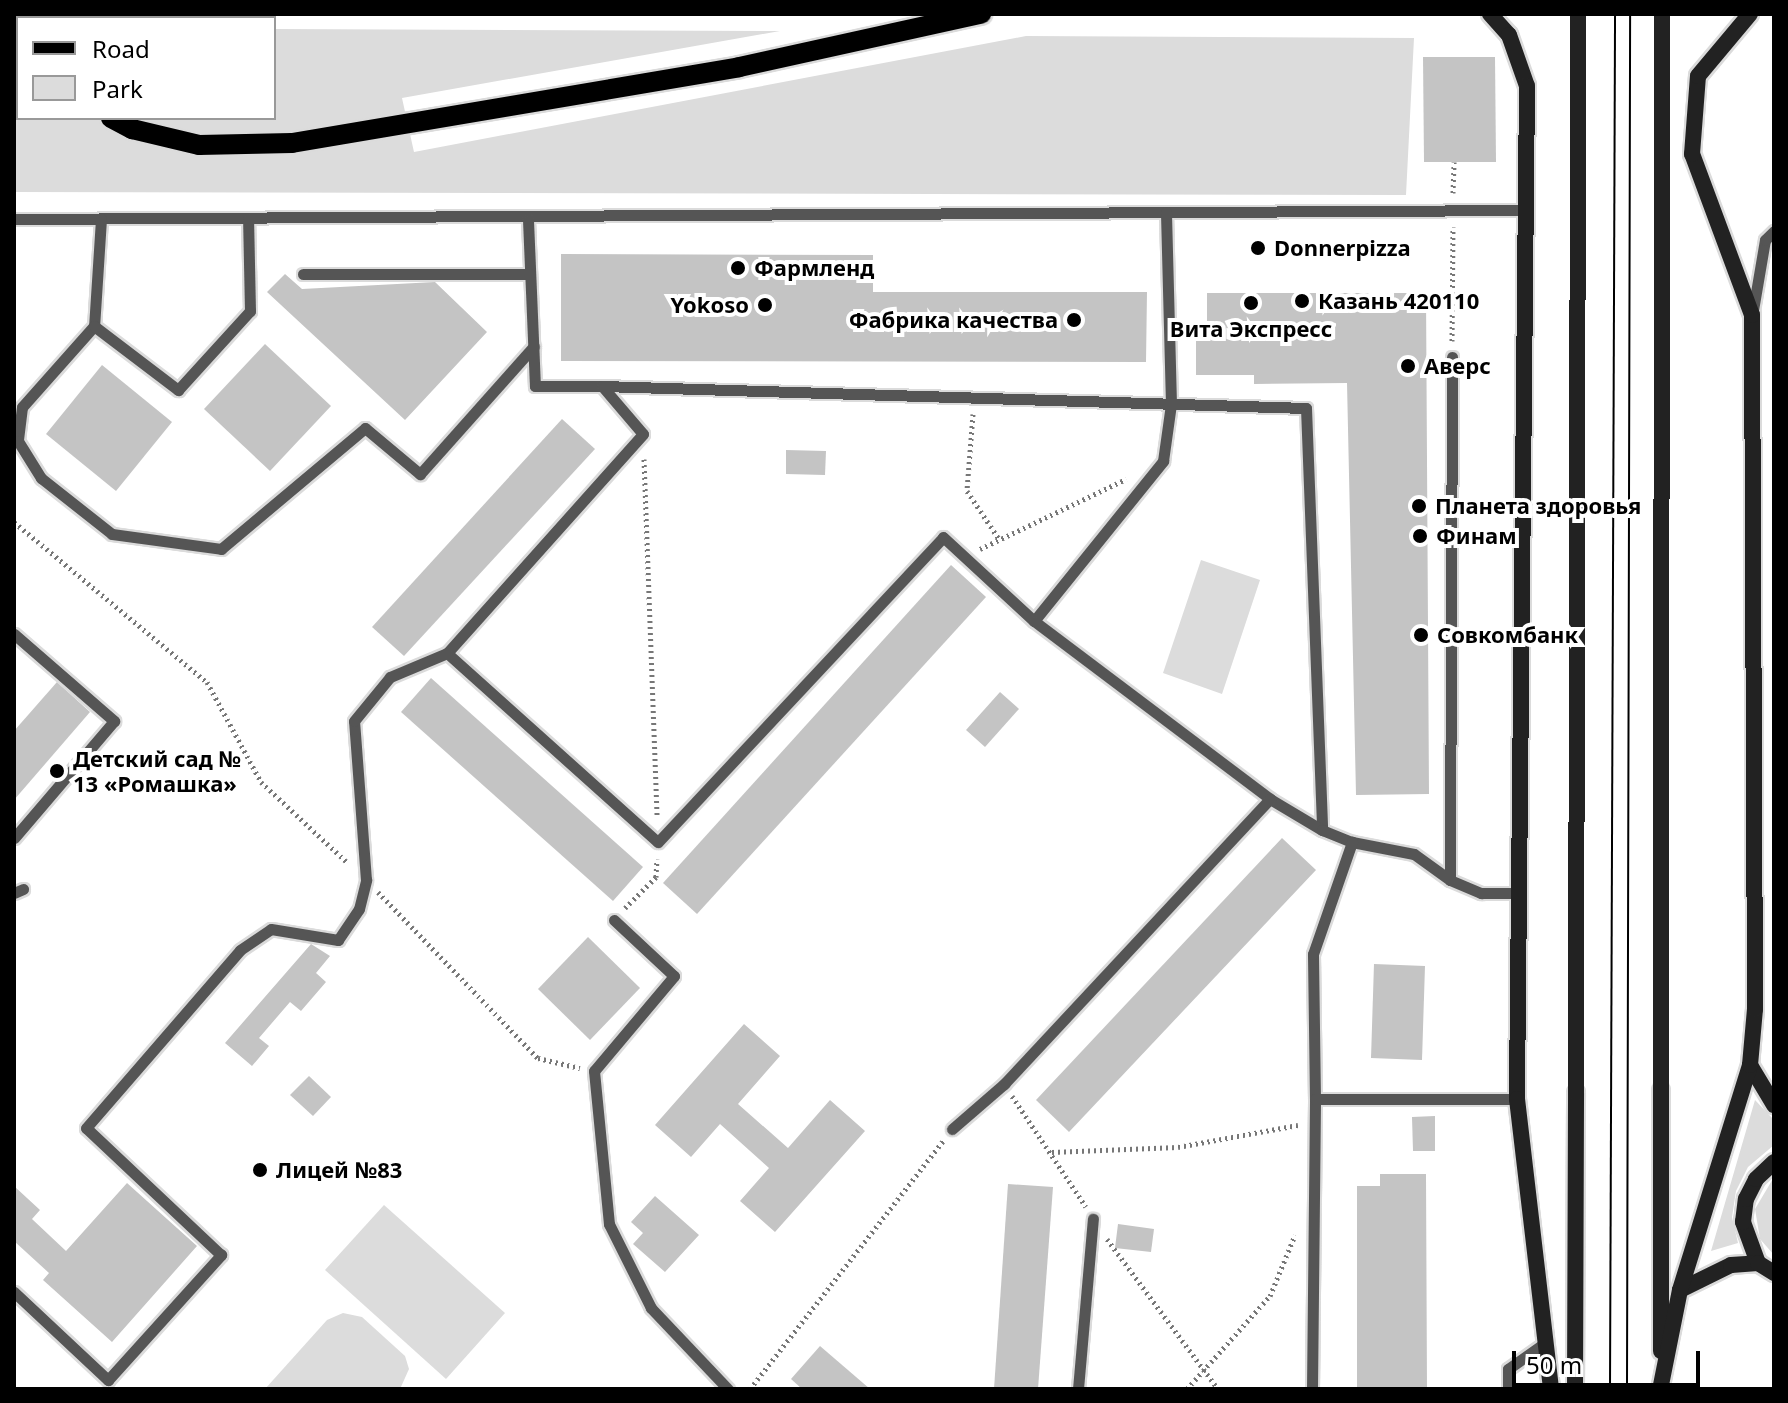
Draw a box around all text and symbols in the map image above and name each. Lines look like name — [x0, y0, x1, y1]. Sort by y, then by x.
legend — [16, 16, 276, 120]
text: Road — [92, 32, 150, 65]
text: Park — [92, 72, 143, 105]
place label: Donnerpizza — [1274, 235, 1411, 261]
marker: Donnerpizza — [1249, 239, 1267, 257]
place label: Фармленд — [754, 255, 874, 281]
marker: Фармленд — [729, 259, 747, 277]
place label: Казань 420110 — [1318, 288, 1479, 314]
place label: Yokoso — [670, 292, 749, 318]
marker: Казань 420110 — [1293, 292, 1311, 310]
marker: Вита Экспресс — [1242, 294, 1260, 312]
marker: Yokoso — [756, 296, 774, 314]
place label: Фабрика качества — [849, 307, 1058, 333]
marker: Фабрика качества — [1065, 311, 1083, 329]
place label: Вита Экспресс — [1170, 316, 1332, 342]
place label: Аверс — [1424, 353, 1491, 379]
marker: Аверс — [1399, 357, 1417, 375]
place label: Планета здоровья — [1435, 493, 1641, 519]
marker: Планета здоровья — [1410, 497, 1428, 515]
place label: Финам — [1436, 523, 1517, 549]
marker: Финам — [1411, 527, 1429, 545]
place label: Совкомбанк — [1437, 622, 1578, 648]
marker: Совкомбанк — [1412, 626, 1430, 644]
place label: Детский сад № 13 «Ромашка» — [73, 745, 241, 796]
marker: Детский сад № 13 «Ромашка» — [48, 762, 66, 780]
place label: Лицей №83 — [276, 1157, 402, 1183]
marker: Лицей №83 — [251, 1161, 269, 1179]
scale bar — [1516, 1335, 1704, 1385]
text: 50 m — [1526, 1348, 1582, 1381]

